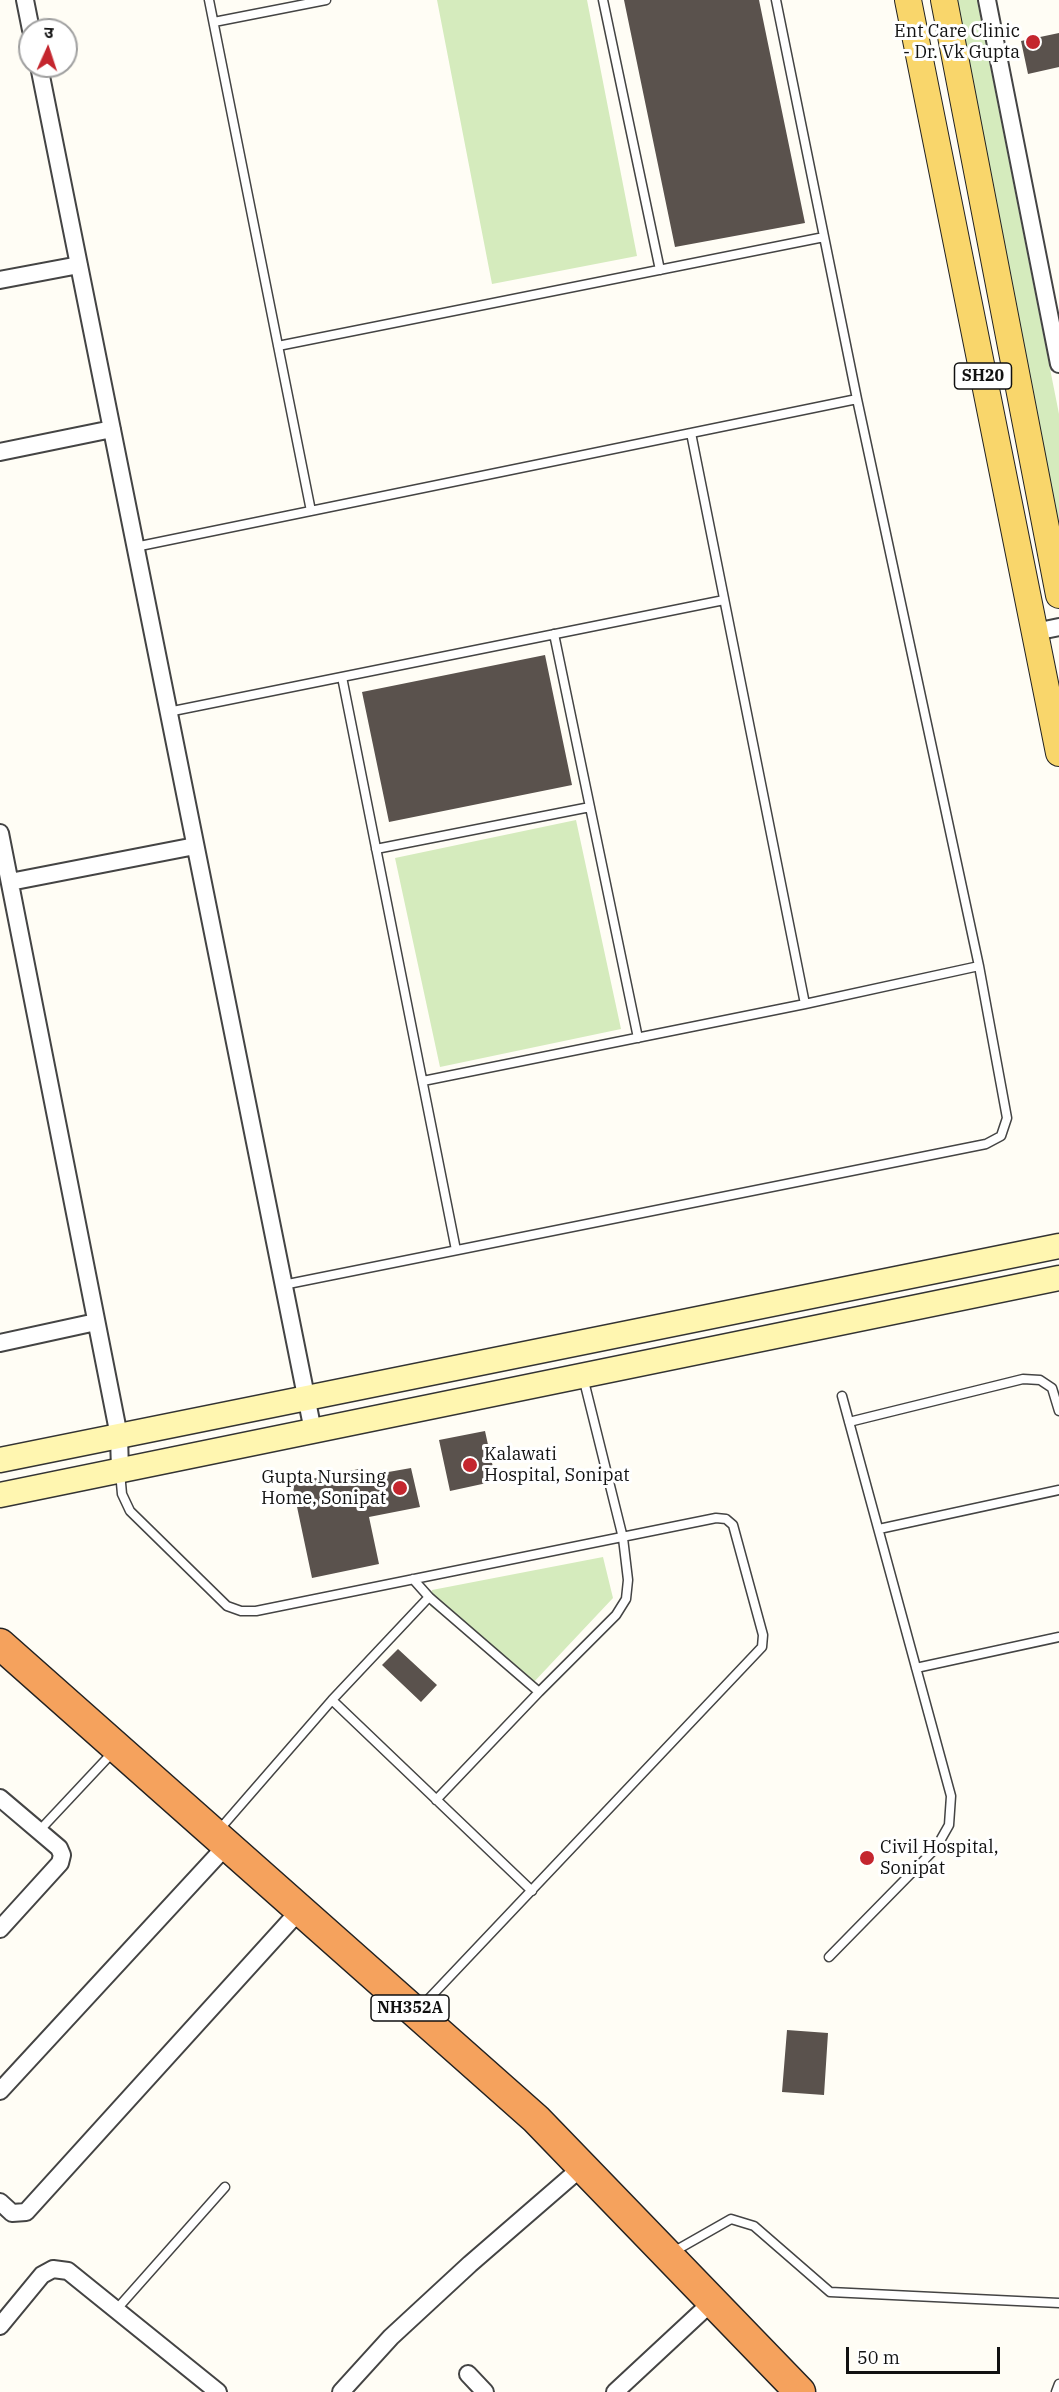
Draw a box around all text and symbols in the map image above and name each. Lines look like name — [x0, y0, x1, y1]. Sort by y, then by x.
north arrow — [18, 18, 78, 78]
place label: Ent Care Clinic - Dr. Vk Gupta — [894, 21, 1020, 63]
text: उ — [44, 22, 54, 42]
marker: Ent Care Clinic - Dr. Vk Gupta — [1024, 33, 1042, 51]
road number: SH20 — [954, 363, 1012, 389]
place label: Kalawati Hospital, Sonipat — [484, 1444, 630, 1486]
marker: Kalawati Hospital, Sonipat — [461, 1456, 479, 1474]
place label: Gupta Nursing Home, Sonipat — [261, 1467, 386, 1510]
marker: Gupta Nursing Home, Sonipat — [391, 1479, 409, 1497]
place label: Civil Hospital, Sonipat — [880, 1837, 999, 1880]
marker: Civil Hospital, Sonipat — [858, 1849, 876, 1867]
road number: NH352A — [371, 1995, 449, 2021]
scale bar — [849, 2335, 1004, 2373]
text: 50 m — [857, 2346, 900, 2369]

